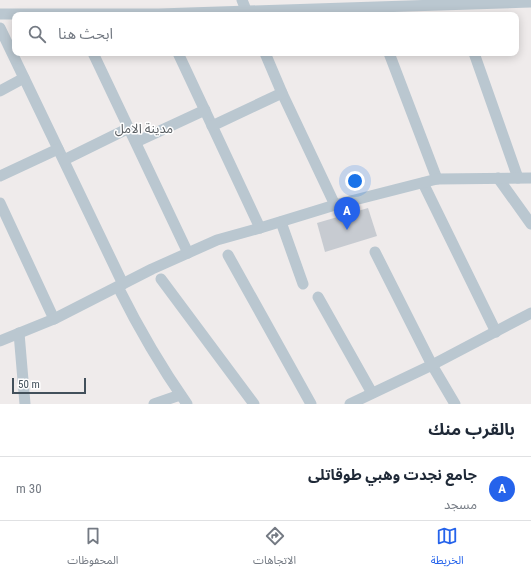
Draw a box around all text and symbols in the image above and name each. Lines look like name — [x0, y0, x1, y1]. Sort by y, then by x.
search box — [12, 12, 519, 56]
icon: search — [26, 23, 48, 45]
text: ابحث هنا — [58, 25, 113, 43]
district label: مدينة الامل — [115, 121, 173, 137]
your location — [345, 171, 365, 191]
pin: A — [334, 197, 360, 230]
scale bar — [12, 376, 86, 395]
text: 50 m — [18, 378, 40, 391]
text: بالقرب منك — [428, 419, 515, 439]
text: جامع نجدت وهبي طوقاتلى — [308, 466, 477, 484]
text: 30 m — [16, 481, 42, 496]
text: A — [498, 481, 506, 496]
text: مسجد — [444, 497, 477, 512]
tab: المحفوظات — [67, 525, 118, 572]
tab: الاتجاهات — [253, 525, 296, 572]
tab: الخريطة — [431, 525, 464, 572]

